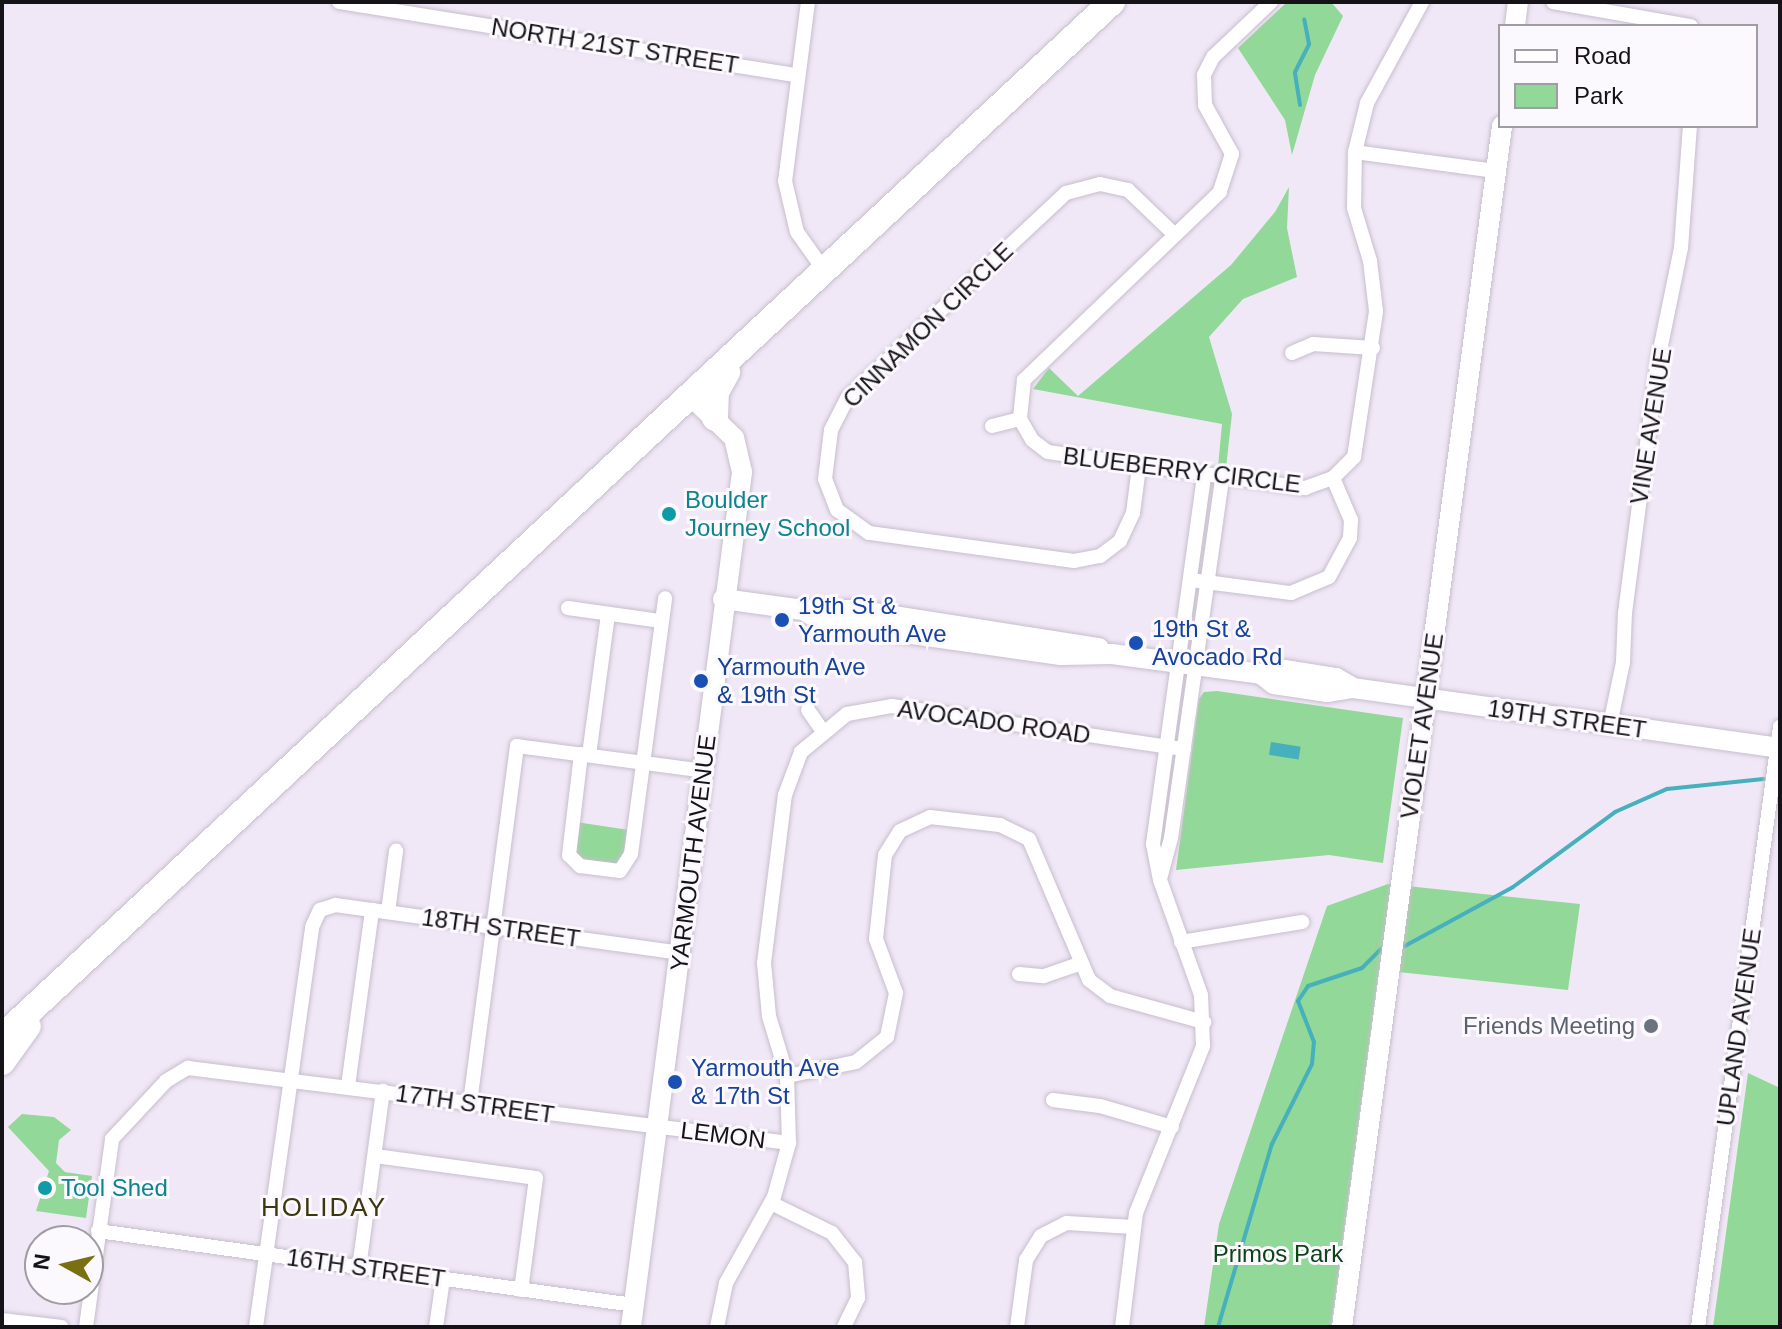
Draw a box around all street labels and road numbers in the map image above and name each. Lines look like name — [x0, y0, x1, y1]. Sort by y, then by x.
street label: NORTH 21ST STREET — [489, 12, 741, 80]
street label: CINNAMON CIRCLE — [837, 236, 1019, 414]
street label: VINE AVENUE — [1624, 345, 1678, 507]
street label: BLUEBERRY CIRCLE — [1061, 441, 1303, 499]
street label: VIOLET AVENUE — [1395, 630, 1449, 822]
street label: AVOCADO ROAD — [896, 694, 1092, 750]
street label: 19TH STREET — [1486, 694, 1648, 744]
street label: YARMOUTH AVENUE — [664, 733, 722, 973]
street label: 18TH STREET — [420, 903, 582, 953]
street label: UPLAND AVENUE — [1711, 926, 1767, 1128]
street label: 17TH STREET — [394, 1079, 556, 1129]
street label: LEMON — [679, 1116, 767, 1154]
street label: 16TH STREET — [285, 1243, 447, 1293]

